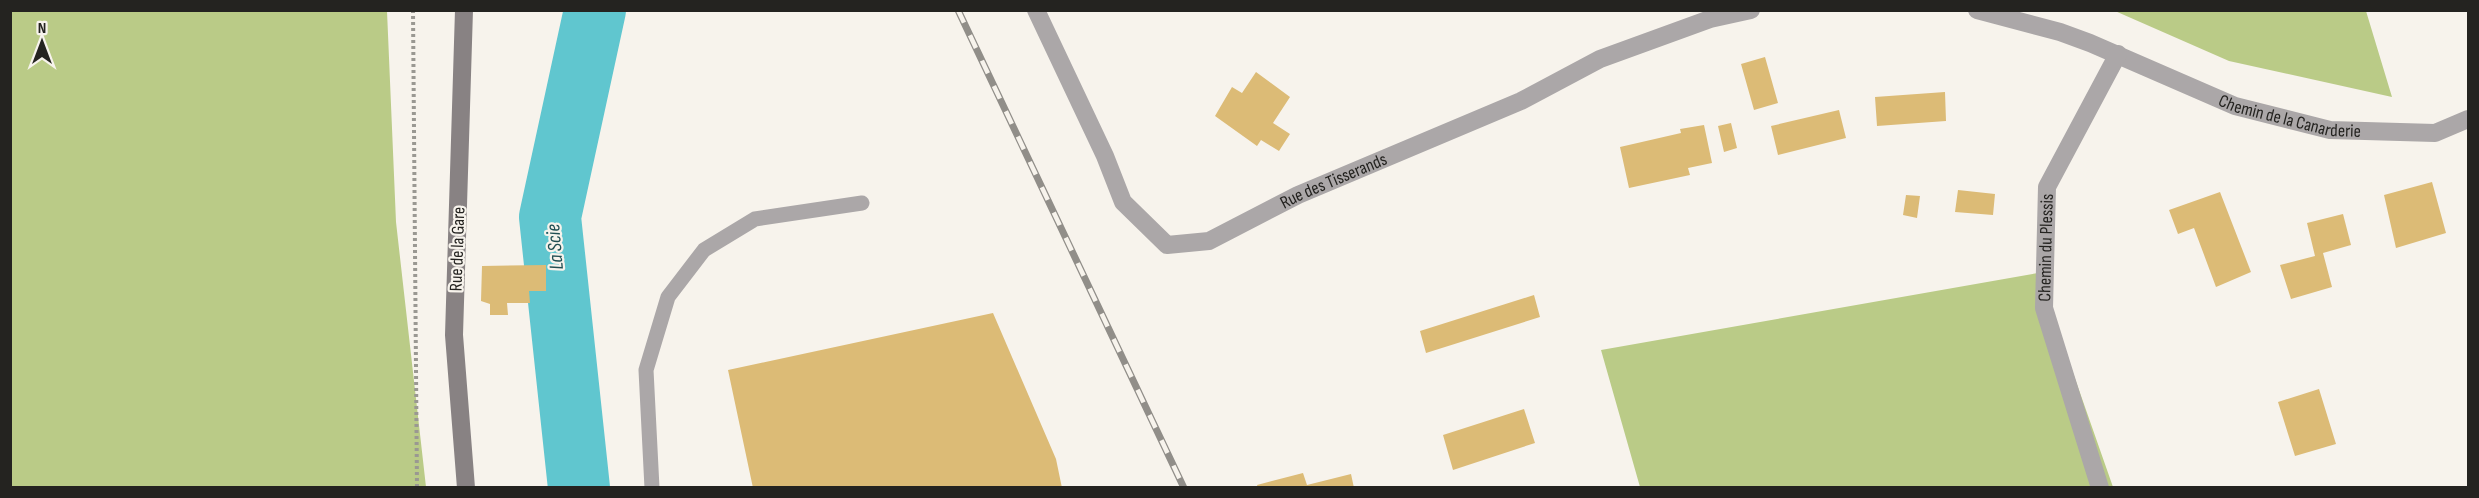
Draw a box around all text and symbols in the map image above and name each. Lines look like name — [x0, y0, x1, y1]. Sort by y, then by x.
north arrow — [12, 12, 72, 72]
text: N — [38, 19, 46, 38]
street label: Chemin de la Canarderie — [2215, 90, 2361, 142]
street label: Rue des Tisserands — [1277, 149, 1390, 213]
street label: Chemin du Plessis — [2034, 193, 2058, 302]
street label: Rue de la Gare — [446, 206, 469, 292]
water label: La Scie — [541, 223, 569, 271]

